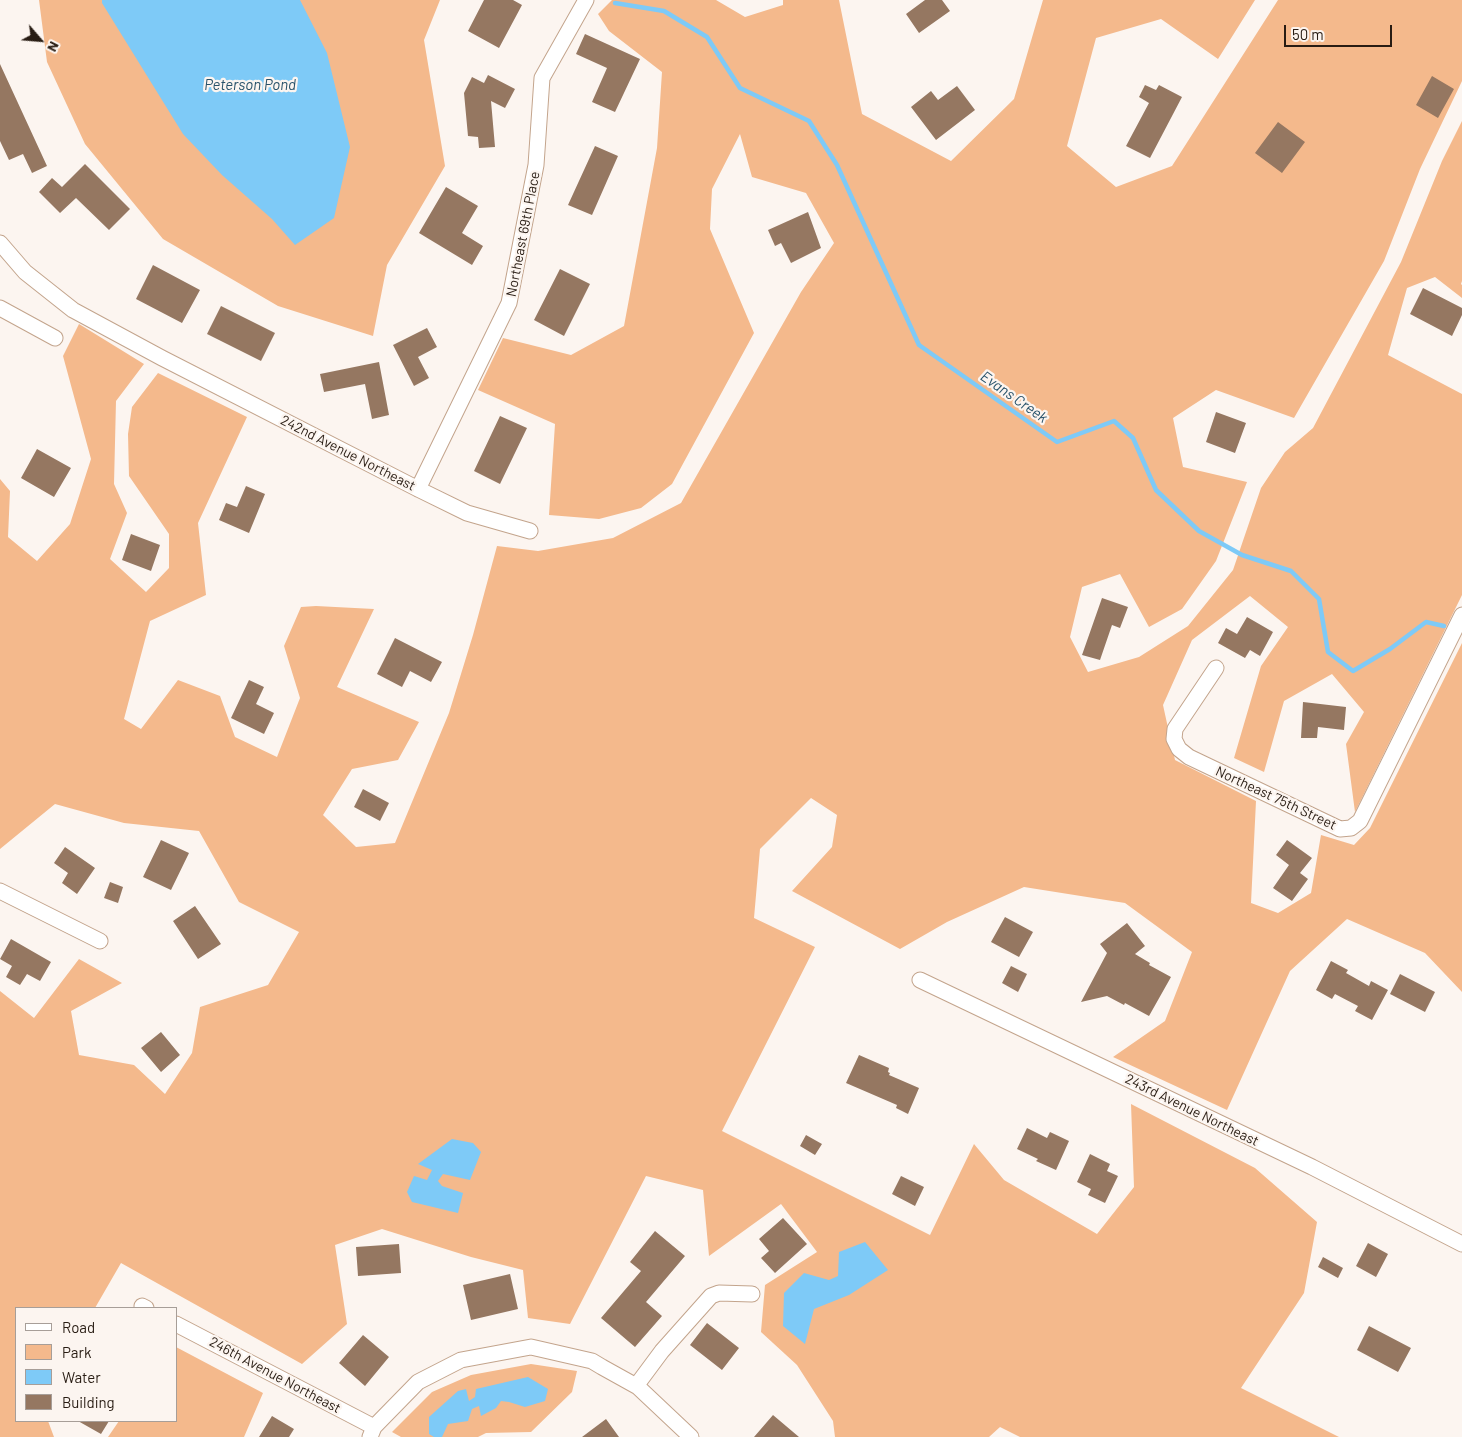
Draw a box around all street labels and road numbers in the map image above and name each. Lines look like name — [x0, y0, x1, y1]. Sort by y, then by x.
street label: Northeast 69th Place — [503, 170, 543, 298]
street label: 242nd Avenue Northeast — [278, 412, 418, 494]
street label: Northeast 75th Street — [1213, 763, 1339, 833]
street label: 243rd Avenue Northeast — [1122, 1070, 1262, 1150]
street label: 246th Avenue Northeast — [206, 1333, 344, 1417]

